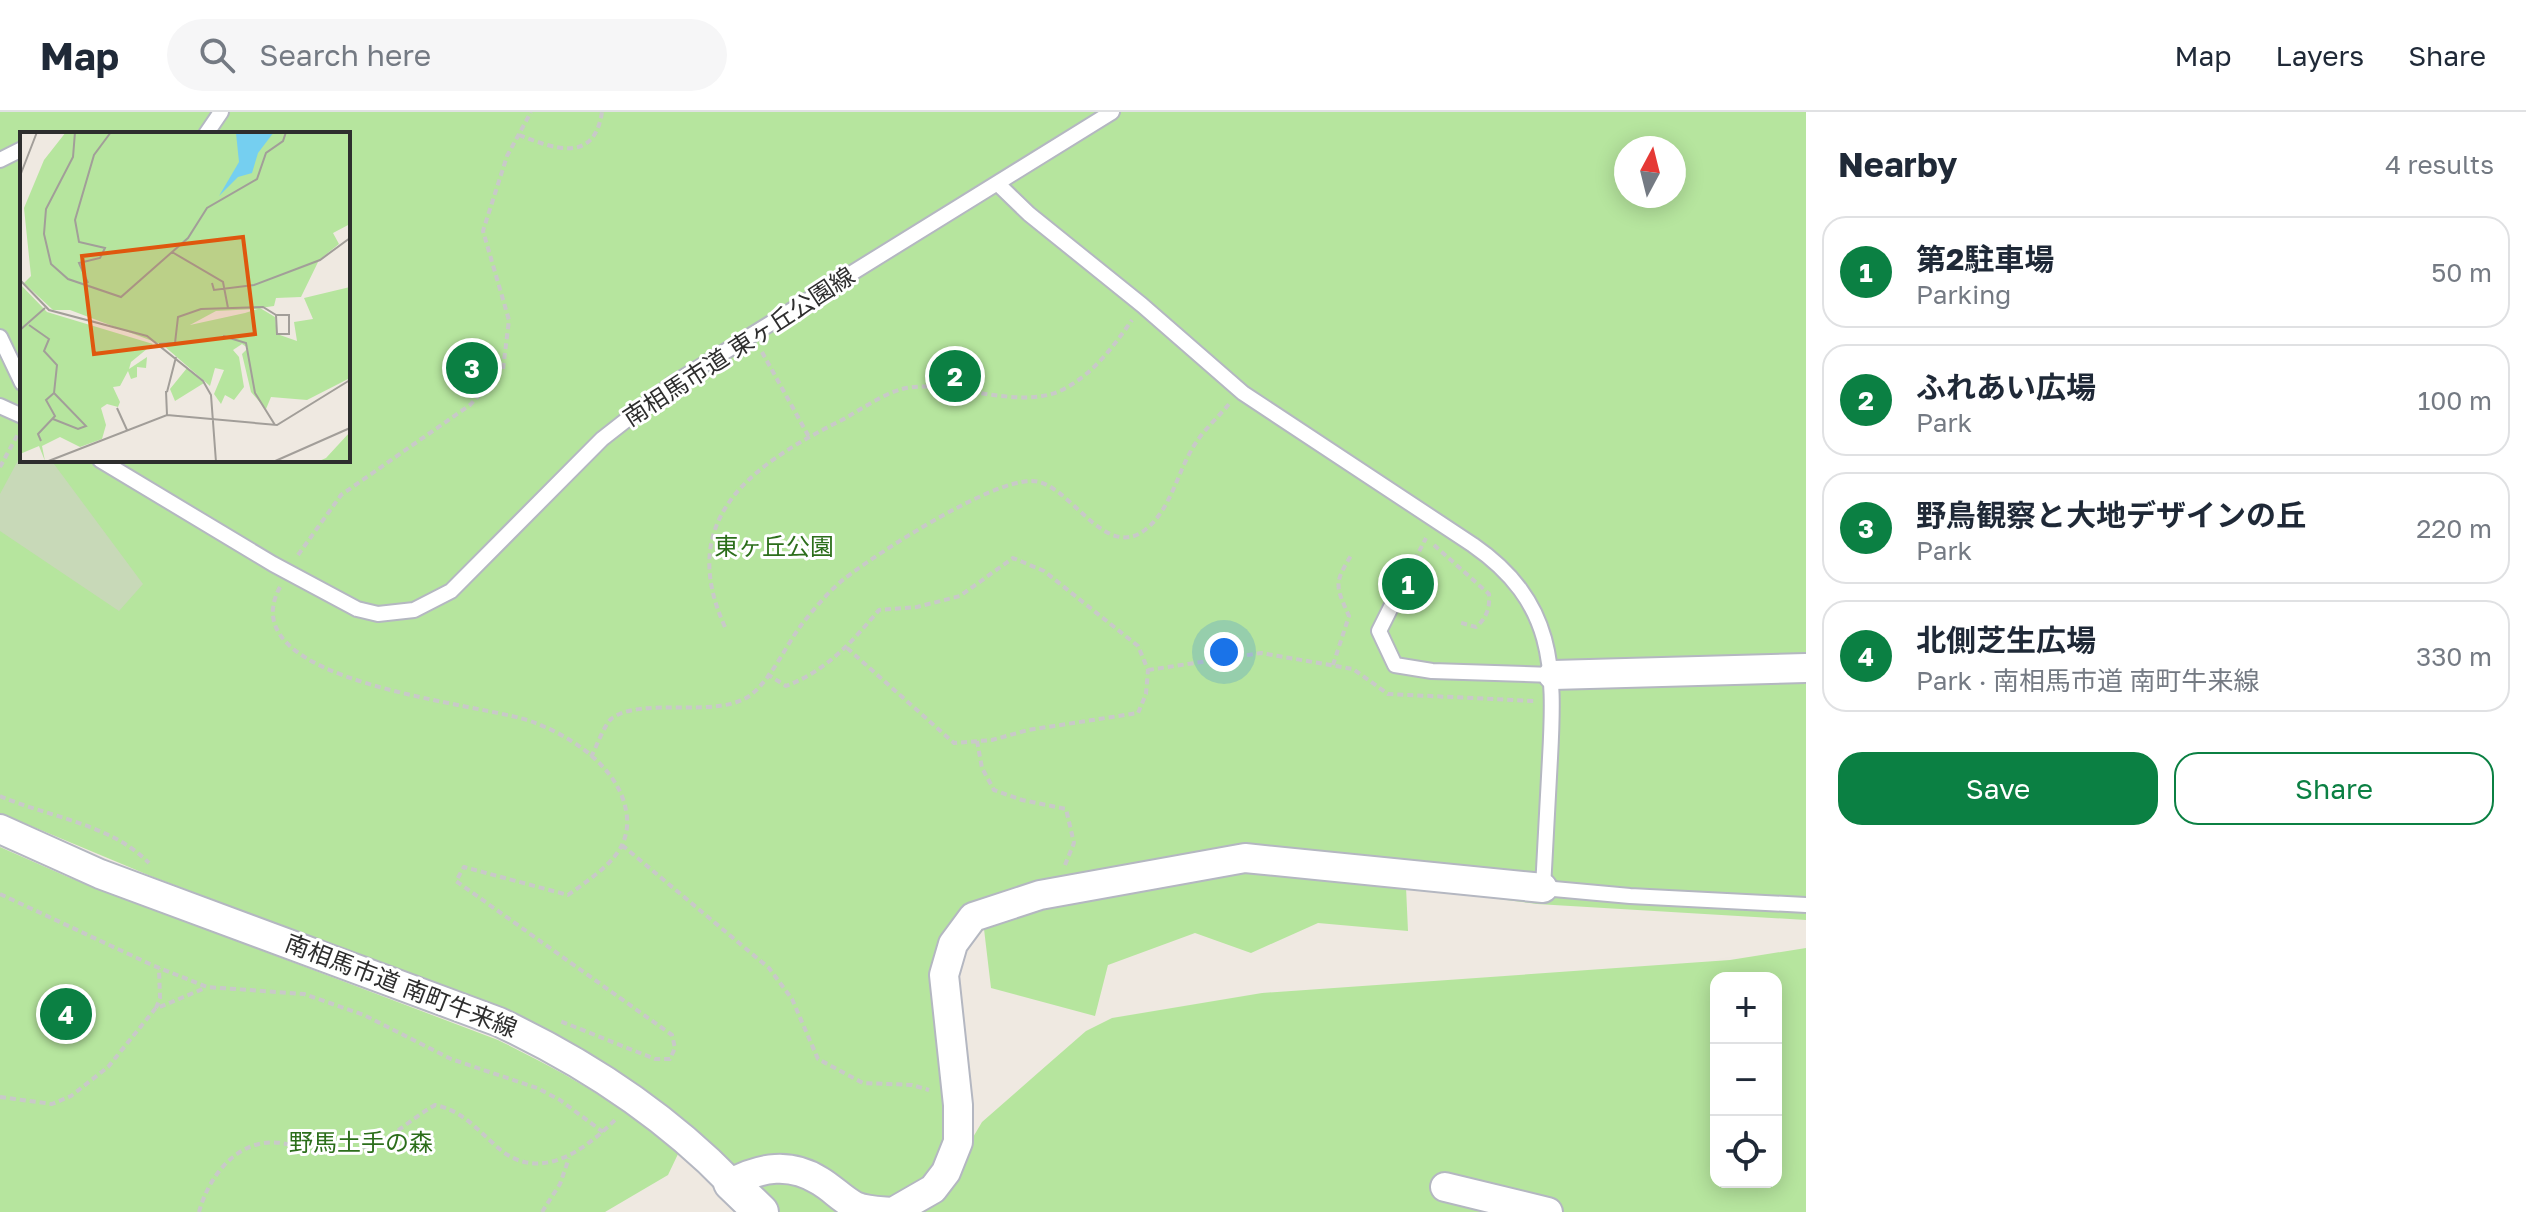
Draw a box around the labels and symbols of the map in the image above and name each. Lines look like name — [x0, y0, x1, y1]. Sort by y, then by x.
inset map — [20, 132, 350, 462]
north arrow — [1614, 136, 1686, 208]
street label: 南相馬市道 東ヶ丘公園線 — [617, 260, 859, 431]
pin: 3 — [446, 338, 498, 398]
pin: 2 — [929, 346, 981, 406]
park label: 東ヶ丘公園 — [714, 531, 834, 560]
pin: 1 — [1382, 554, 1434, 614]
your location — [1204, 632, 1244, 672]
street label: 南相馬市道 南町牛来線 — [282, 927, 522, 1042]
pin: 4 — [40, 984, 92, 1044]
park label: 野馬土手の森 — [289, 1127, 433, 1156]

